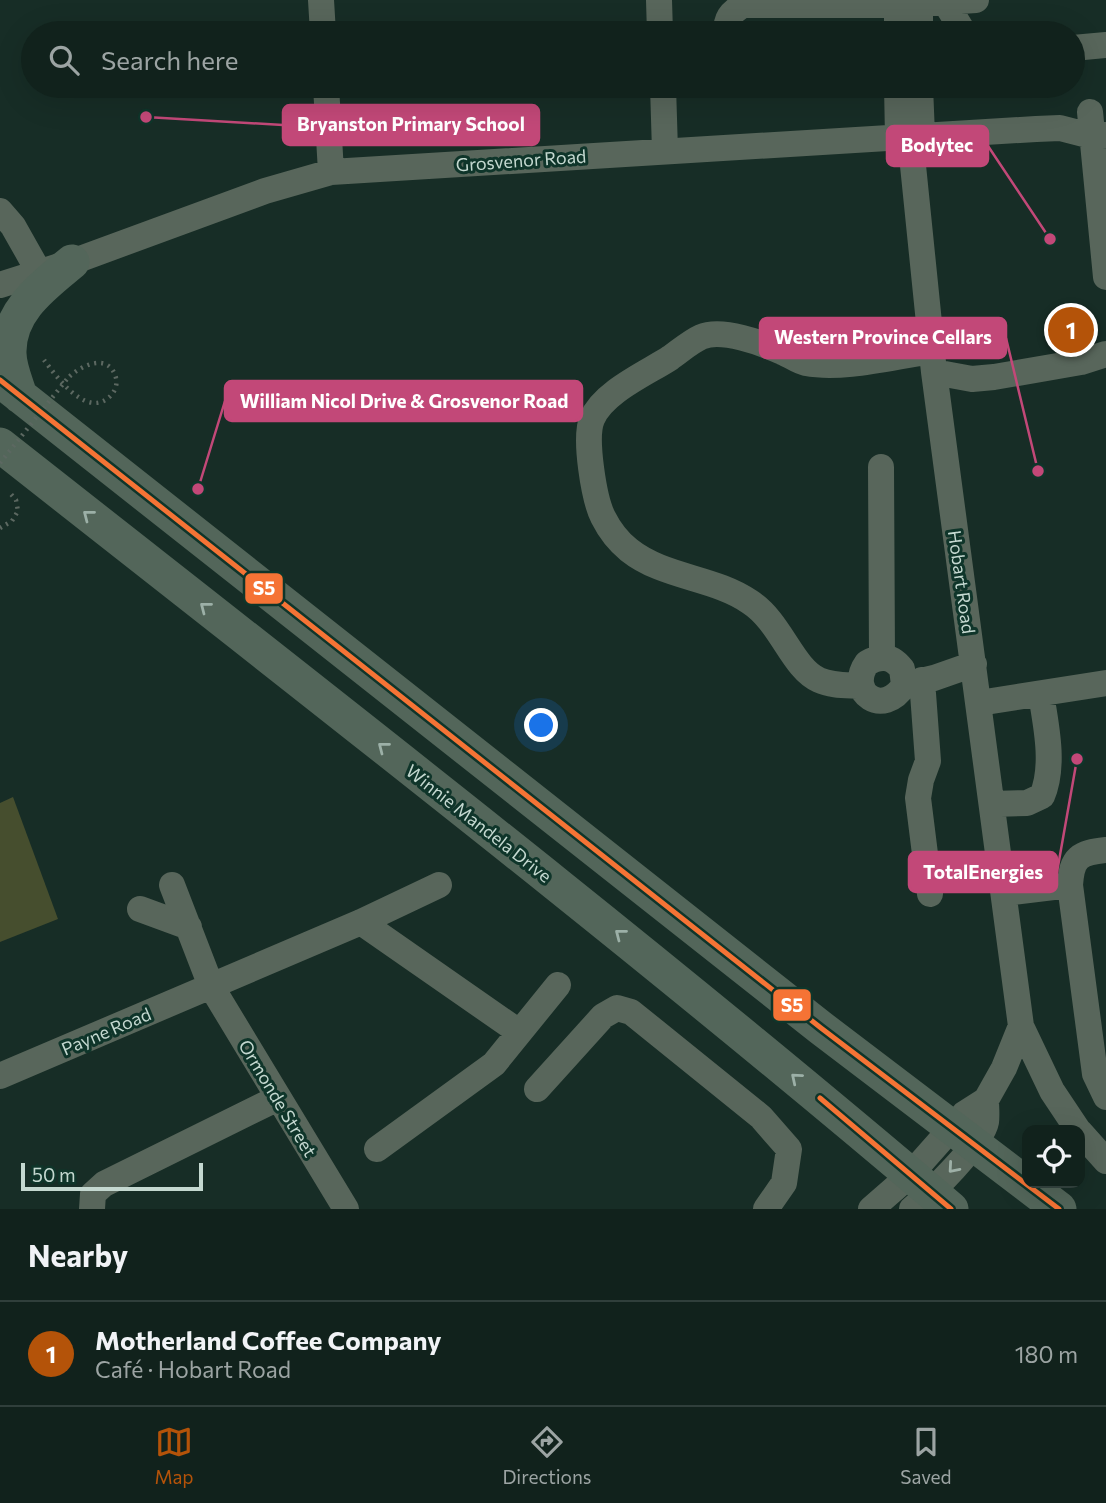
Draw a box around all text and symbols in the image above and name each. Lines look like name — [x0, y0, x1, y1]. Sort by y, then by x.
search box — [21, 21, 1085, 98]
icon: search — [45, 41, 83, 79]
text: Search here — [101, 44, 239, 75]
callout: Bryanston Primary School — [283, 105, 539, 145]
text: Bryanston Primary School — [297, 112, 525, 135]
callout: Bodytec — [887, 126, 988, 166]
text: Bodytec — [901, 133, 973, 156]
street label: Grosvenor Road — [455, 144, 587, 176]
pin: 1 — [1048, 304, 1094, 356]
callout: Western Province Cellars — [760, 318, 1006, 358]
text: Western Province Cellars — [774, 325, 992, 348]
callout: William Nicol Drive & Grosvenor Road — [225, 381, 582, 421]
text: William Nicol Drive & Grosvenor Road — [240, 389, 568, 412]
one-way arrow — [83, 510, 96, 523]
street label: Hobart Road — [944, 529, 980, 635]
line badge: S5 — [244, 572, 284, 605]
text: S5 — [253, 576, 275, 599]
one-way arrow — [200, 602, 212, 615]
your location — [524, 708, 558, 742]
one-way arrow — [379, 743, 391, 756]
street label: Winnie Mandela Drive — [402, 759, 556, 887]
callout: TotalEnergies — [909, 852, 1057, 892]
text: TotalEnergies — [923, 860, 1043, 883]
one-way arrow — [615, 929, 627, 942]
line badge: S5 — [772, 988, 812, 1022]
text: S5 — [781, 993, 803, 1016]
street label: Payne Road — [58, 1002, 154, 1060]
street label: Ormonde Street — [234, 1035, 322, 1161]
one-way arrow — [791, 1074, 804, 1086]
map controls — [1022, 1125, 1085, 1188]
button: locate — [1022, 1125, 1085, 1188]
scale bar — [21, 1160, 203, 1192]
one-way arrow — [949, 1160, 961, 1173]
text: 50 m — [32, 1163, 76, 1186]
text: Nearby — [28, 1236, 128, 1273]
text: Motherland Coffee Company — [95, 1324, 442, 1355]
text: 1 — [46, 1340, 56, 1368]
text: 180 m — [1015, 1340, 1078, 1368]
text: Café · Hobart Road — [95, 1355, 291, 1383]
tab: Map — [154, 1423, 194, 1488]
tab: Directions — [502, 1423, 592, 1488]
tab: Saved — [900, 1423, 952, 1488]

